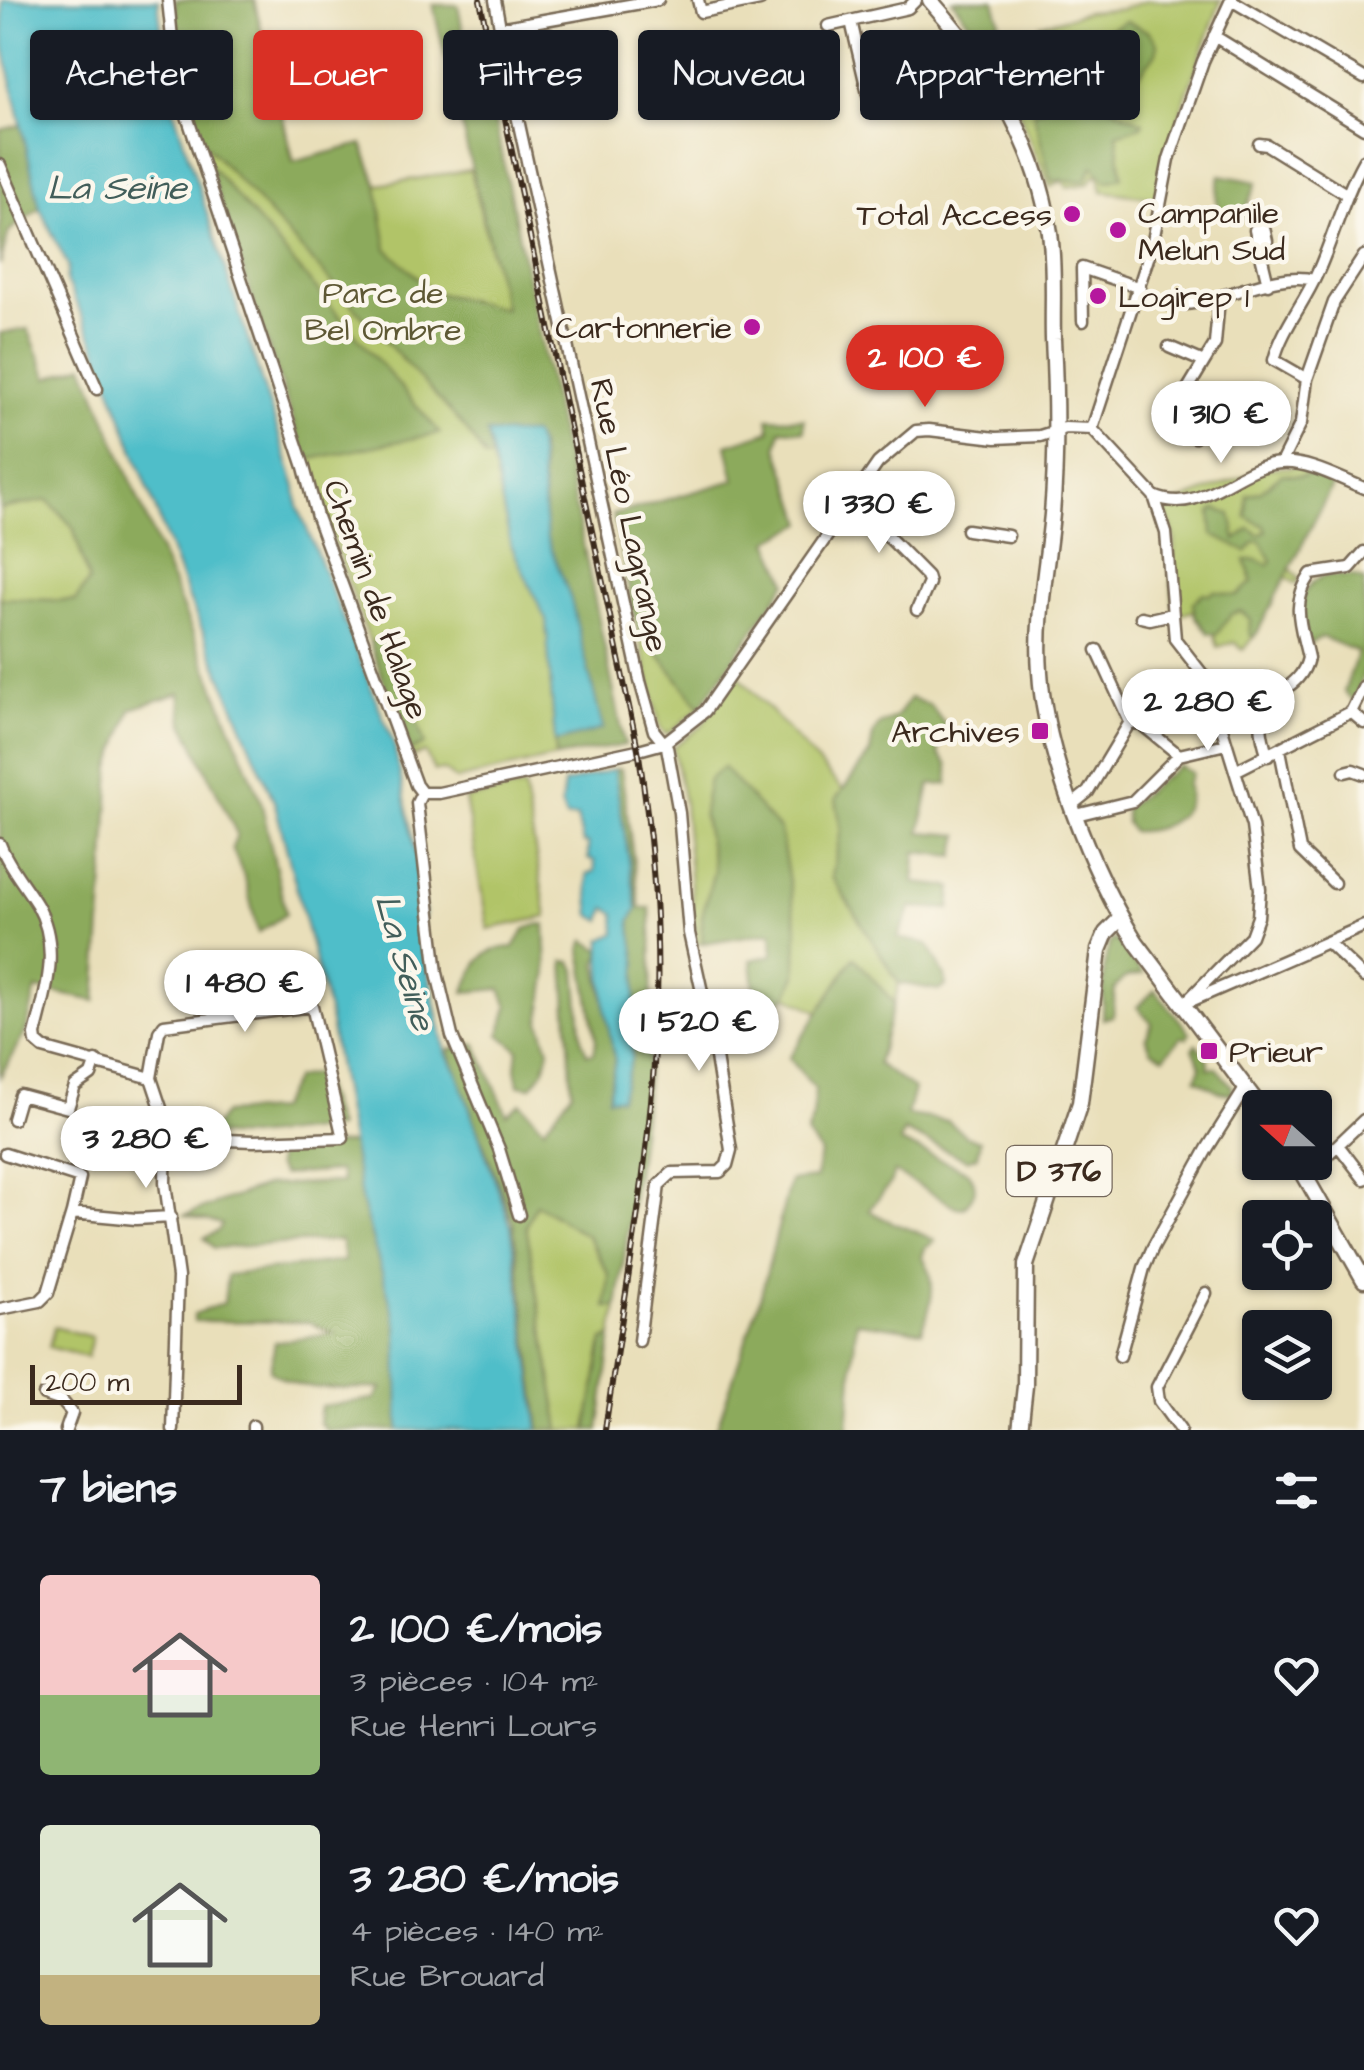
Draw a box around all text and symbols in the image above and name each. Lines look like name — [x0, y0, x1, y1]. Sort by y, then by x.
chip: Acheter — [30, 30, 233, 120]
chip: Louer — [253, 30, 423, 120]
chip: Filtres — [443, 30, 618, 120]
chip: Nouveau — [638, 30, 840, 120]
chip: Appartement — [860, 30, 1140, 120]
water label: La Seine — [47, 164, 189, 213]
place label: Campanile Melun Sud — [1138, 191, 1285, 273]
place label: Total Access — [857, 193, 1052, 238]
marker: Total Access — [1061, 203, 1083, 225]
marker: Campanile Melun Sud — [1107, 219, 1129, 241]
park label: Parc de Bel Ombre — [304, 271, 462, 353]
place label: Logirep 1 — [1118, 275, 1249, 320]
marker: Logirep 1 — [1087, 285, 1109, 307]
place label: Cartonnerie — [555, 306, 732, 351]
marker: Cartonnerie — [741, 316, 763, 338]
pin: 2 100 € — [833, 325, 1017, 410]
text: 2 100 € — [868, 335, 982, 380]
street label: Rue Léo Lagrange — [578, 375, 679, 656]
pin: 1 310 € — [1129, 381, 1313, 466]
text: 1 310 € — [1173, 391, 1269, 436]
pin: 1 330 € — [787, 471, 971, 556]
street label: Chemin de Halage — [311, 474, 440, 725]
text: 1 330 € — [825, 481, 933, 526]
pin: 2 280 € — [1116, 669, 1300, 754]
text: 2 280 € — [1144, 679, 1272, 724]
place label: Archives — [891, 710, 1020, 755]
marker: Archives — [1029, 720, 1051, 742]
water label: La Seine — [362, 889, 448, 1038]
pin: 1 480 € — [153, 950, 337, 1035]
text: 1 480 € — [186, 960, 304, 1005]
pin: 1 520 € — [607, 989, 791, 1074]
text: 1 520 € — [641, 999, 757, 1044]
place label: Prieur — [1229, 1030, 1323, 1075]
marker: Prieur — [1198, 1040, 1220, 1062]
north arrow — [1242, 1090, 1332, 1180]
map controls — [1242, 1090, 1332, 1400]
pin: 3 280 € — [54, 1106, 238, 1191]
text: 3 280 € — [83, 1116, 209, 1161]
road number: D 376 — [1006, 1146, 1112, 1196]
button: locate — [1242, 1200, 1332, 1290]
button: layers — [1242, 1310, 1332, 1400]
scale bar — [30, 1360, 242, 1404]
text: 200 m — [45, 1363, 129, 1402]
text: 7 biens — [40, 1461, 177, 1519]
icon: filters — [1269, 1463, 1324, 1518]
text: 2 100 €/mois — [350, 1601, 602, 1659]
icon: home — [120, 1615, 240, 1735]
icon: heart — [1269, 1648, 1324, 1703]
text: 3 pièces · 104 m² — [350, 1659, 599, 1704]
text: Rue Henri Lours — [350, 1704, 597, 1749]
text: 3 280 €/mois — [350, 1851, 619, 1909]
icon: home — [120, 1865, 240, 1985]
icon: heart — [1269, 1898, 1324, 1953]
text: 4 pièces · 140 m² — [350, 1909, 604, 1954]
text: Rue Brouard — [350, 1954, 544, 1999]

